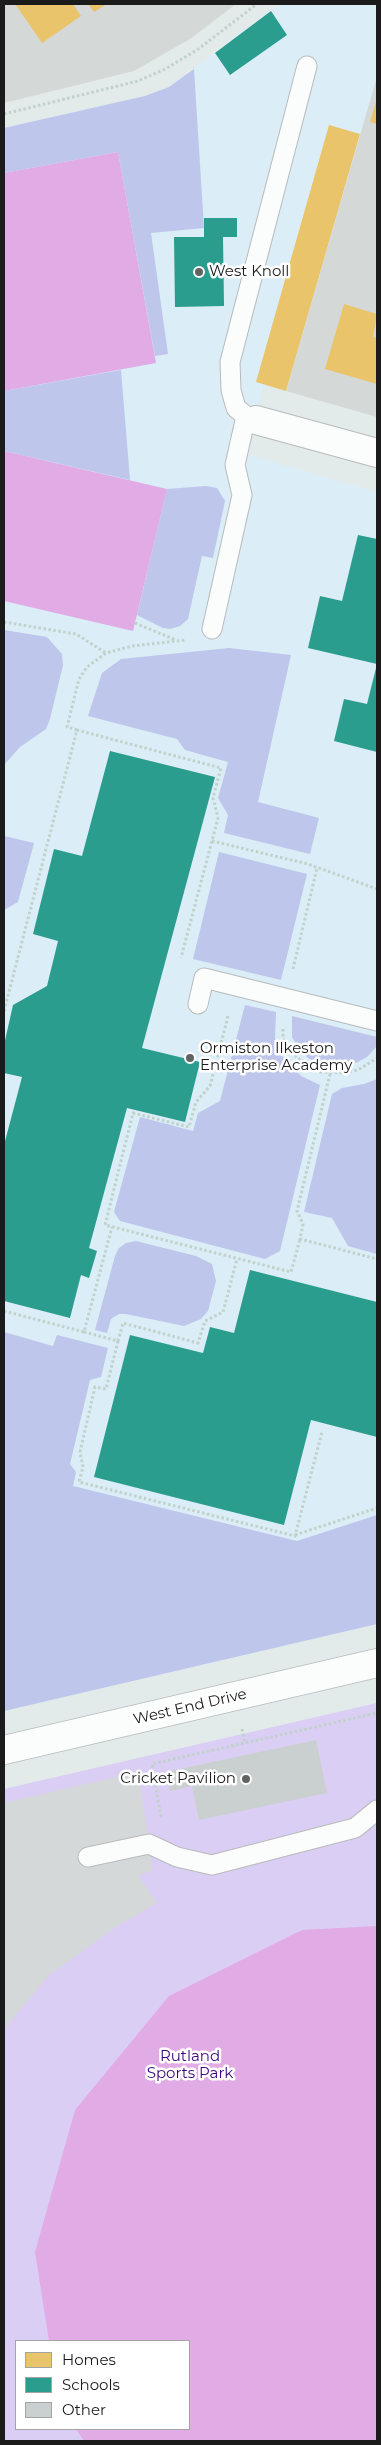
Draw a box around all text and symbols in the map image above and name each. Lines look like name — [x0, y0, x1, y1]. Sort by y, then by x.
place label: West Knoll — [209, 263, 289, 281]
marker: West Knoll — [193, 266, 205, 278]
place label: Ormiston Ilkeston Enterprise Academy — [200, 1040, 352, 1075]
marker: Ormiston Ilkeston Enterprise Academy — [184, 1052, 196, 1064]
street label: West End Drive — [132, 1685, 248, 1729]
place label: Cricket Pavilion — [120, 1770, 236, 1788]
marker: Cricket Pavilion — [240, 1773, 252, 1785]
park label: Rutland Sports Park — [147, 2048, 233, 2083]
legend — [15, 2340, 190, 2430]
text: Homes — [62, 2350, 116, 2369]
text: Schools — [62, 2375, 120, 2394]
text: Other — [62, 2400, 106, 2419]

